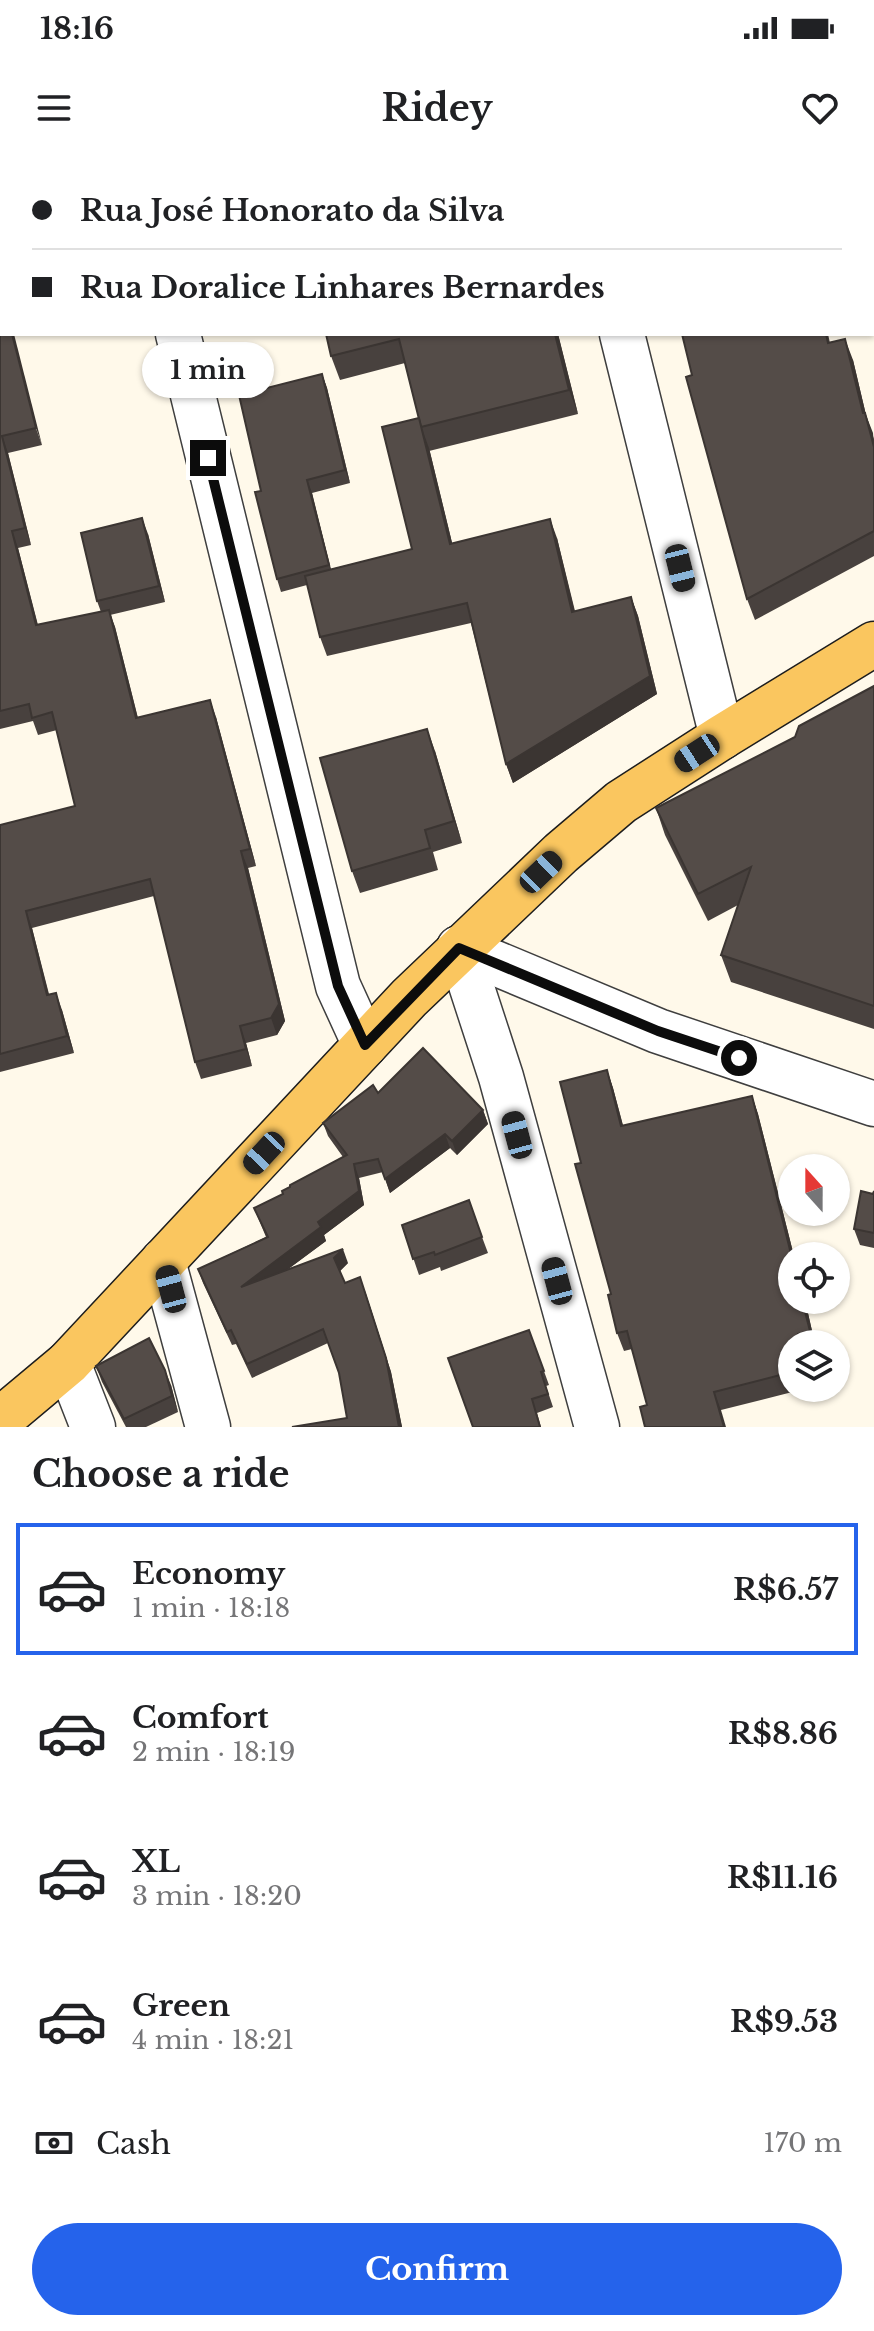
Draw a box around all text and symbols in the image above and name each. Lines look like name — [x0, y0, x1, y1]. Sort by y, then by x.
text: 18:16 — [40, 10, 114, 47]
icon: menu — [32, 86, 76, 130]
text: Ridey — [381, 86, 493, 131]
icon: heart — [798, 86, 842, 130]
text: Rua José Honorato da Silva — [80, 192, 505, 229]
text: Rua Doralice Linhares Bernardes — [80, 269, 605, 306]
callout: 1 min — [142, 342, 274, 398]
text: 1 min — [170, 354, 246, 386]
route end — [190, 440, 226, 476]
car — [663, 542, 697, 594]
car — [670, 730, 724, 776]
car — [515, 847, 567, 897]
route start — [721, 1040, 757, 1076]
car — [499, 1109, 535, 1161]
car — [239, 1127, 289, 1179]
north arrow — [778, 1154, 850, 1226]
map controls — [778, 1154, 850, 1402]
button: locate — [778, 1242, 850, 1314]
car — [539, 1255, 575, 1307]
car — [153, 1263, 189, 1315]
button: layers — [778, 1330, 850, 1402]
text: Choose a ride — [32, 1452, 289, 1497]
icon: car — [36, 1553, 108, 1625]
text: Economy — [132, 1555, 285, 1592]
text: R$6.57 — [733, 1571, 838, 1608]
text: 1 min · 18:18 — [132, 1592, 290, 1624]
icon: car — [36, 1697, 108, 1769]
text: Comfort — [132, 1699, 269, 1736]
text: R$8.86 — [728, 1715, 838, 1752]
text: 2 min · 18:19 — [132, 1736, 296, 1768]
icon: car — [36, 1841, 108, 1913]
text: XL — [132, 1843, 180, 1880]
text: R$11.16 — [727, 1859, 838, 1896]
text: 3 min · 18:20 — [132, 1880, 302, 1912]
icon: car — [36, 1985, 108, 2057]
text: Green — [132, 1987, 230, 2024]
text: R$9.53 — [730, 2003, 838, 2040]
text: 4 min · 18:21 — [132, 2024, 294, 2056]
icon: cash — [32, 2121, 76, 2165]
text: Cash — [96, 2125, 171, 2162]
text: 170 m — [763, 2127, 842, 2159]
button: Confirm — [32, 2223, 842, 2315]

